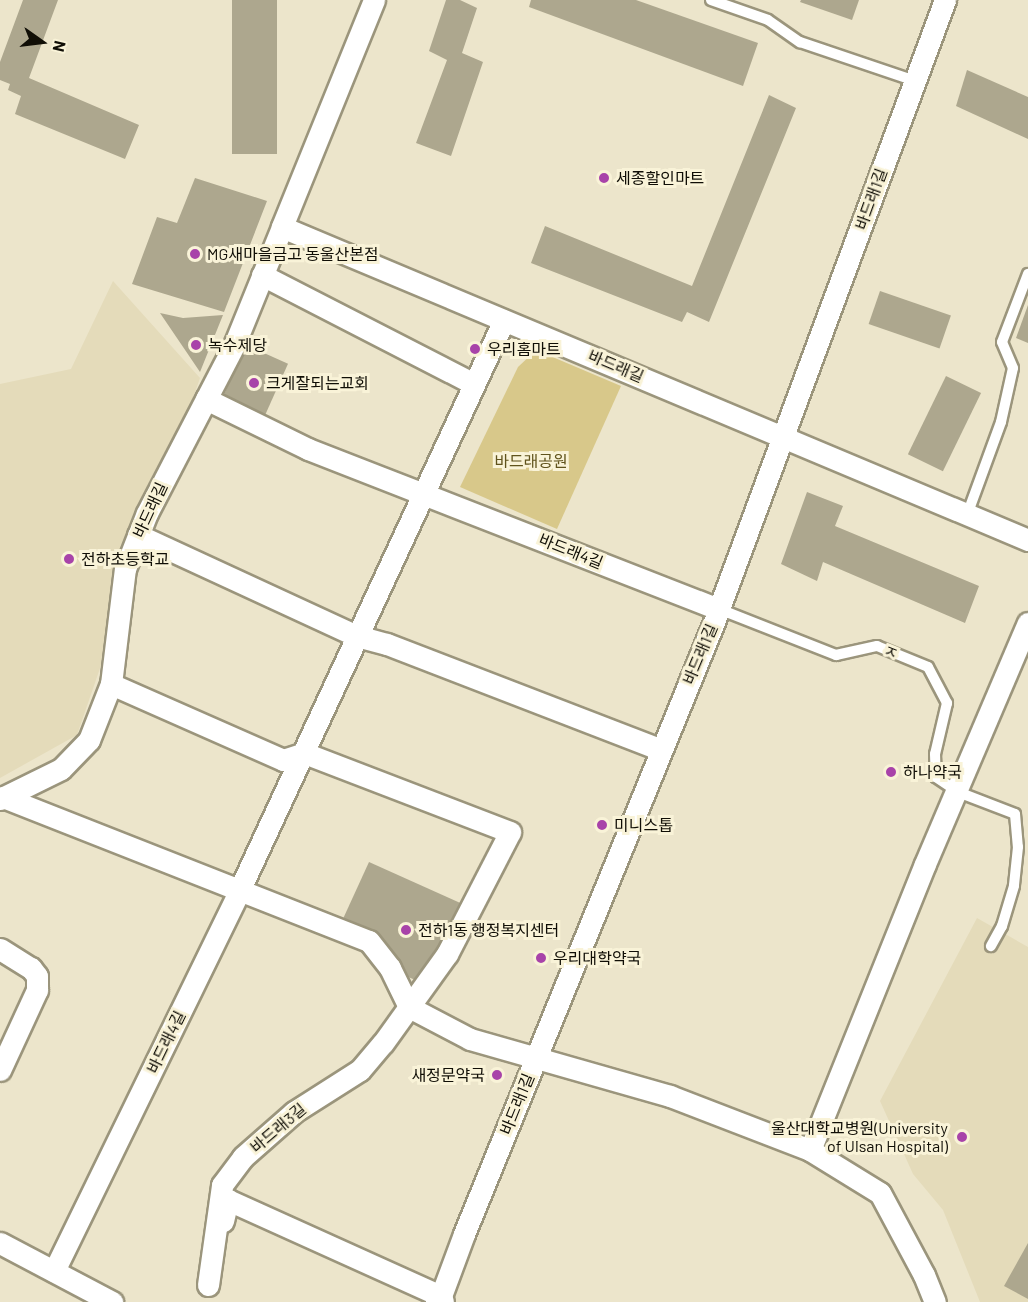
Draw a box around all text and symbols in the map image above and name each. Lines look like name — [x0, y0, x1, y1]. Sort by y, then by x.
north arrow — [12, 12, 72, 72]
text: N — [49, 39, 70, 54]
street label: 바드래1길 — [851, 165, 891, 233]
place label: 세종할인마트 — [616, 168, 704, 188]
marker: 세종할인마트 — [597, 171, 611, 185]
place label: MG새마을금고 동울산본점 — [207, 244, 379, 264]
marker: MG새마을금고 동울산본점 — [188, 247, 202, 261]
place label: 녹수제당 — [208, 335, 267, 355]
marker: 녹수제당 — [189, 338, 203, 352]
place label: 우리홈마트 — [487, 339, 561, 359]
marker: 우리홈마트 — [468, 342, 482, 356]
street label: 바드래길 — [585, 346, 647, 386]
place label: 크게잘되는교회 — [266, 373, 369, 393]
marker: 크게잘되는교회 — [247, 376, 261, 390]
park label: 바드래공원 — [494, 451, 568, 471]
street label: 바드래길 — [129, 479, 171, 541]
street label: 바드래4길 — [536, 529, 606, 573]
place label: 전하초등학교 — [81, 549, 169, 569]
marker: 전하초등학교 — [62, 552, 76, 566]
street label: 바드래1길 — [679, 621, 721, 687]
street label: ㅈ — [881, 640, 901, 664]
place label: 하나약국 — [903, 762, 962, 782]
marker: 하나약국 — [884, 765, 898, 779]
place label: 미니스톱 — [614, 815, 673, 835]
marker: 미니스톱 — [595, 818, 609, 832]
place label: 전하1동 행정복지센터 — [418, 920, 559, 940]
marker: 전하1동 행정복지센터 — [399, 923, 413, 937]
place label: 우리대학약국 — [553, 948, 641, 968]
marker: 우리대학약국 — [534, 951, 548, 965]
street label: 바드래4길 — [143, 1007, 189, 1077]
place label: 새정문약국 — [411, 1065, 485, 1085]
marker: 새정문약국 — [490, 1068, 504, 1082]
street label: 바드래1길 — [496, 1071, 538, 1137]
street label: 바드래3길 — [246, 1099, 310, 1157]
place label: 울산대학교병원(University of Ulsan Hospital) — [771, 1118, 948, 1156]
marker: 울산대학교병원(University of Ulsan Hospital) — [953, 1128, 971, 1146]

